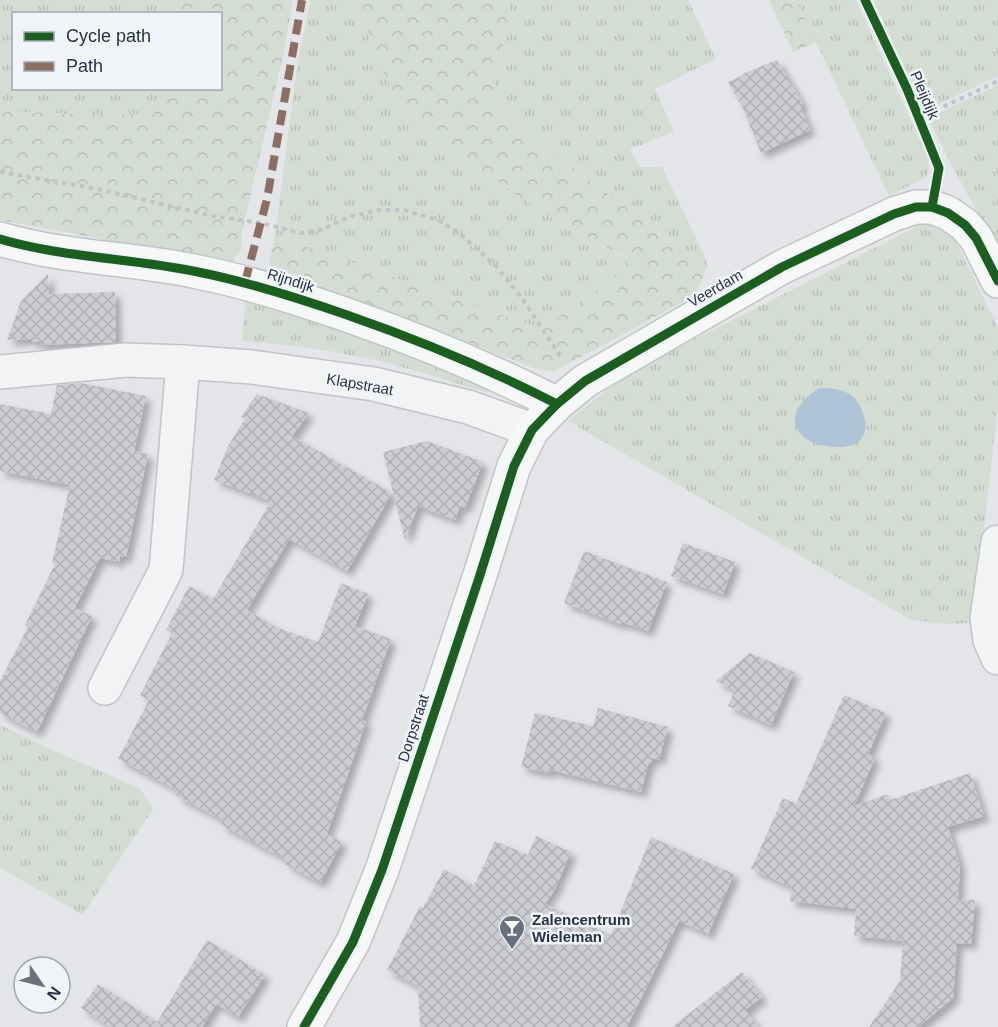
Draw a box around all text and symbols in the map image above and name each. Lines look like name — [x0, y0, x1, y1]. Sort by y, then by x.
legend — [12, 12, 222, 90]
text: Cycle path — [66, 26, 151, 46]
text: Path — [66, 56, 103, 76]
street label: Pleijdijk — [907, 68, 943, 122]
street label: Rijndijk — [265, 265, 317, 295]
street label: Veerdam — [685, 266, 745, 310]
street label: Klapstraat — [325, 370, 396, 398]
street label: Dorpstraat — [394, 691, 432, 764]
place label: Zalencentrum Wieleman — [532, 911, 630, 945]
bar icon: Zalencentrum Wieleman — [497, 913, 527, 951]
north arrow — [12, 955, 72, 1015]
text: N — [44, 984, 64, 1003]

